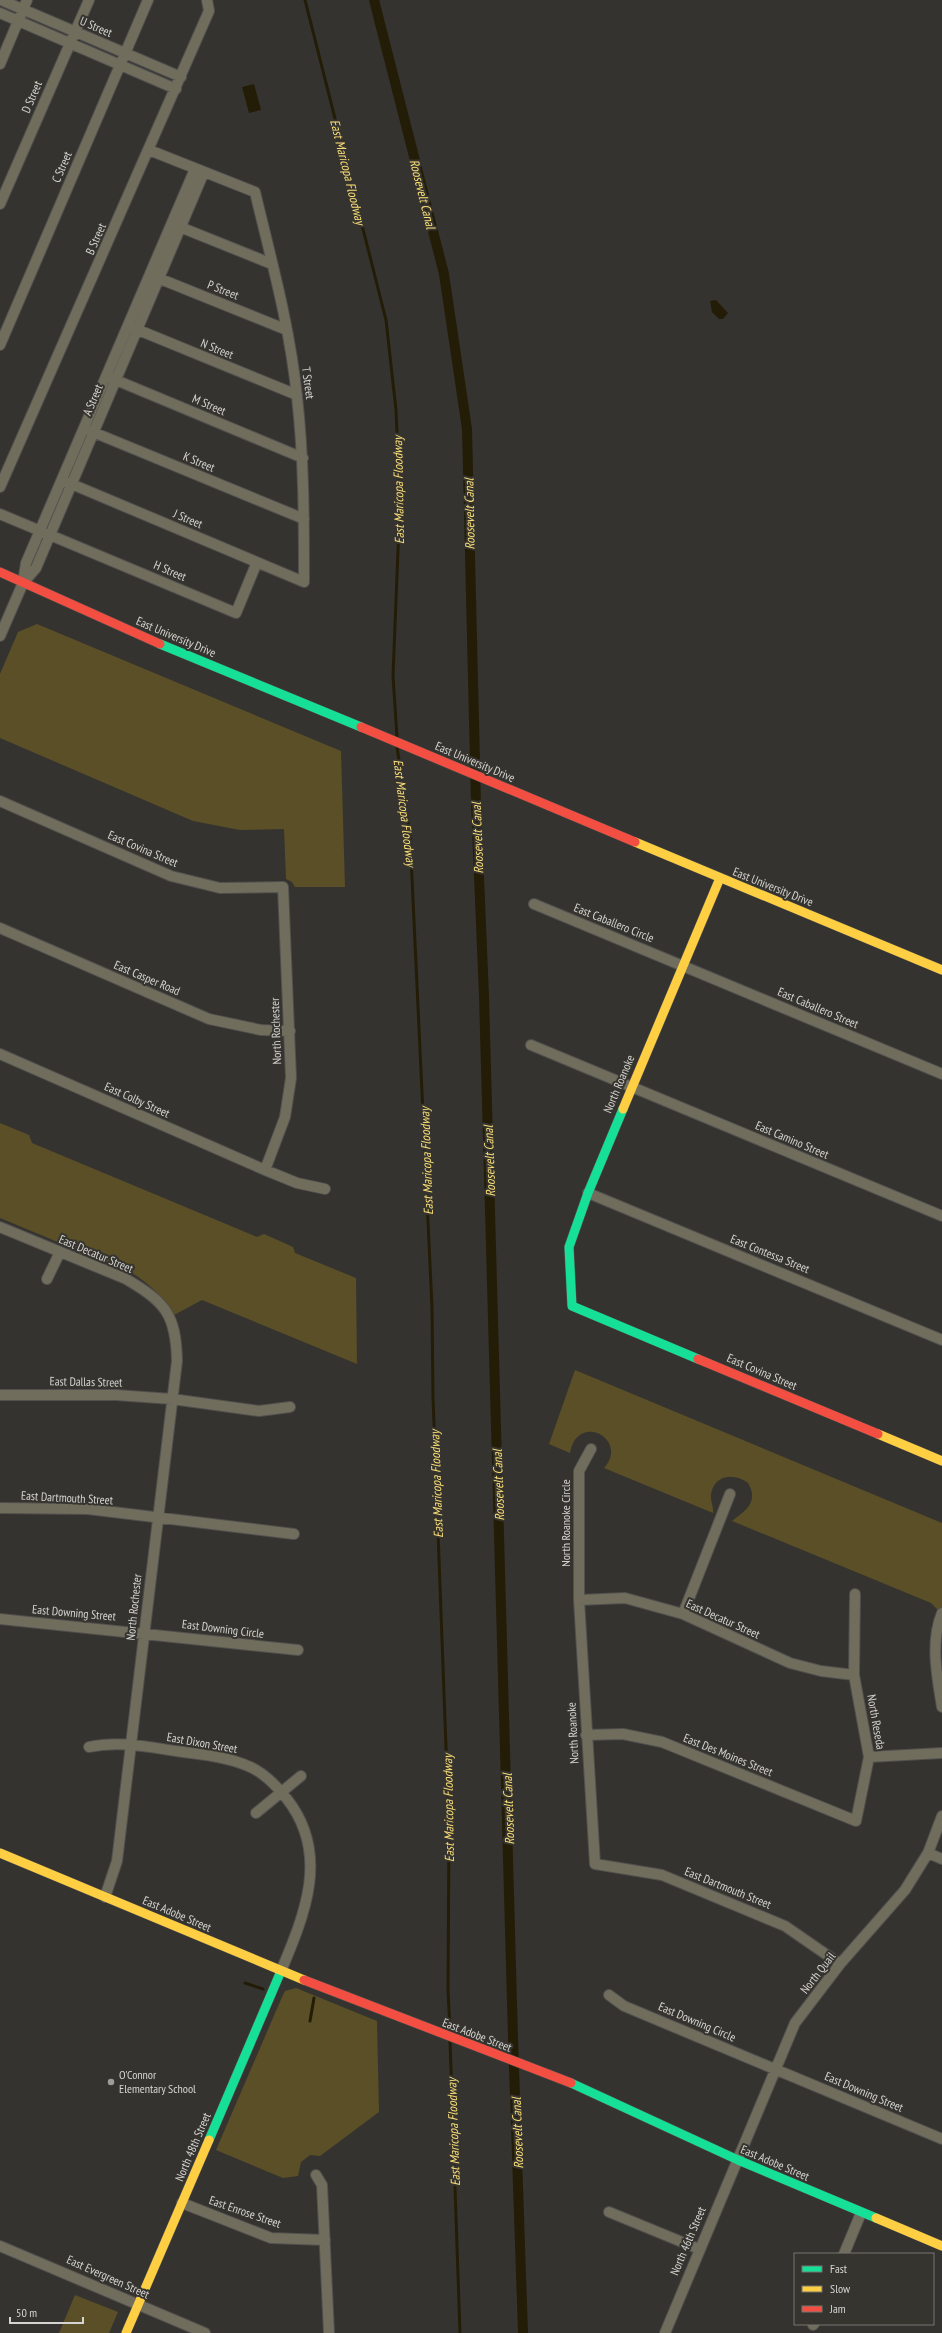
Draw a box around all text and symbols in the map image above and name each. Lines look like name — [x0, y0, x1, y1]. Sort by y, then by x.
street label: U Street — [78, 13, 115, 40]
street label: D Street — [18, 78, 45, 115]
water label: East Maricopa Floodway — [326, 118, 369, 229]
street label: C Street — [48, 148, 75, 185]
water label: Roosevelt Canal — [406, 158, 440, 233]
street label: B Street — [82, 220, 109, 257]
street label: P Street — [205, 277, 242, 303]
street label: N Street — [199, 335, 236, 362]
street label: T Street — [299, 366, 318, 401]
street label: A Street — [79, 381, 106, 418]
street label: M Street — [190, 391, 229, 419]
water label: East Maricopa Floodway — [389, 434, 408, 544]
street label: K Street — [181, 448, 218, 475]
water label: Roosevelt Canal — [460, 476, 479, 550]
street label: J Street — [170, 505, 206, 532]
street label: H Street — [152, 557, 189, 584]
street label: East University Drive — [134, 613, 218, 660]
street label: East University Drive — [433, 738, 517, 785]
water label: East Maricopa Floodway — [389, 758, 420, 870]
water label: Roosevelt Canal — [468, 800, 487, 874]
street label: East Covina Street — [106, 827, 181, 870]
street label: East University Drive — [731, 864, 816, 909]
street label: East Caballero Circle — [572, 900, 656, 945]
street label: East Casper Road — [112, 957, 183, 998]
street label: East Caballero Street — [775, 984, 862, 1032]
street label: North Rochester — [267, 997, 284, 1065]
street label: North Roanoke — [600, 1053, 637, 1115]
street label: East Colby Street — [102, 1079, 173, 1121]
water label: East Maricopa Floodway — [416, 1105, 437, 1215]
street label: East Camino Street — [753, 1117, 832, 1162]
water label: Roosevelt Canal — [480, 1123, 499, 1197]
street label: East Decatur Street — [57, 1231, 136, 1276]
street label: East Contessa Street — [728, 1231, 813, 1276]
street label: East Covina Street — [725, 1350, 800, 1393]
street label: East Dallas Street — [49, 1373, 123, 1390]
water label: East Maricopa Floodway — [426, 1428, 447, 1538]
water label: Roosevelt Canal — [489, 1447, 508, 1521]
street label: North Roanoke Circle — [558, 1479, 573, 1567]
street label: East Dartmouth Street — [21, 1488, 114, 1507]
street label: North Rochester — [123, 1572, 145, 1641]
street label: East Decatur Street — [684, 1596, 763, 1642]
street label: East Downing Street — [32, 1601, 117, 1624]
street label: East Downing Circle — [181, 1616, 265, 1641]
street label: North Reseda — [864, 1693, 889, 1751]
street label: North Roanoke — [563, 1702, 582, 1764]
street label: East Dixon Street — [166, 1729, 239, 1756]
street label: East Des Moines Street — [681, 1730, 776, 1780]
water label: East Maricopa Floodway — [439, 1752, 458, 1862]
water label: Roosevelt Canal — [499, 1771, 518, 1845]
street label: East Dartmouth Street — [683, 1863, 774, 1912]
street label: East Adobe Street — [141, 1892, 214, 1935]
street label: North Quail — [797, 1949, 839, 1996]
street label: East Downing Circle — [656, 1998, 738, 2045]
street label: East Adobe Street — [440, 2014, 515, 2055]
place label: O'Connor Elementary School — [119, 2067, 196, 2096]
street label: East Downing Street — [823, 2068, 906, 2115]
water label: East Maricopa Floodway — [443, 2076, 464, 2186]
marker: O'Connor Elementary School — [106, 2077, 116, 2087]
water label: Roosevelt Canal — [508, 2095, 527, 2169]
street label: North 48th Street — [171, 2110, 214, 2183]
street label: East Adobe Street — [739, 2141, 812, 2184]
street label: East Enrose Street — [207, 2192, 284, 2231]
street label: North 46th Street — [666, 2204, 709, 2277]
street label: East Evergreen Street — [65, 2252, 152, 2302]
legend — [794, 2253, 934, 2325]
text: Fast — [830, 2261, 848, 2276]
text: Slow — [830, 2281, 851, 2296]
scale bar — [10, 2299, 83, 2325]
text: Jam — [829, 2301, 846, 2316]
text: 50 m — [16, 2305, 37, 2320]

